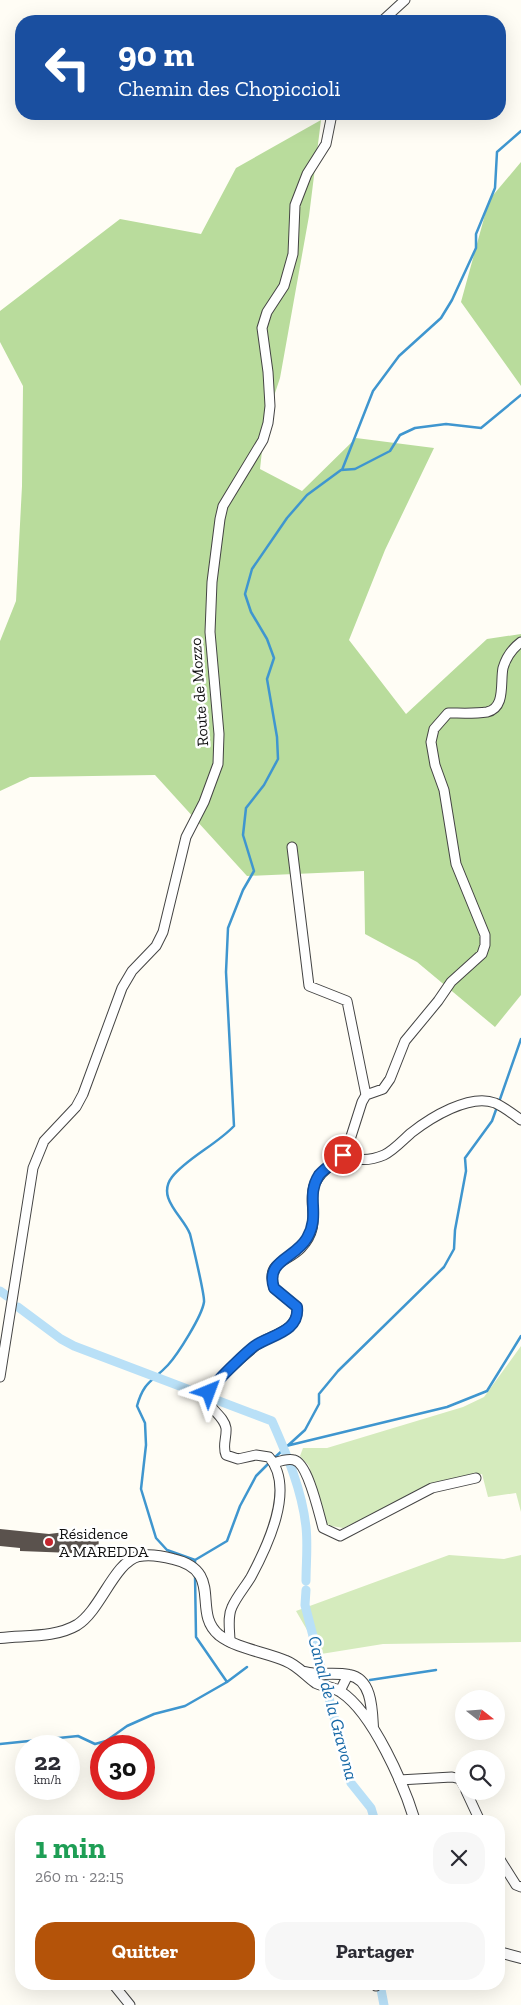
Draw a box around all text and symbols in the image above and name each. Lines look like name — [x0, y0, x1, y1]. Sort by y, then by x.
text: 90 m — [118, 33, 194, 75]
icon: left — [35, 35, 100, 100]
text: Chemin des Chopiccioli — [118, 75, 341, 102]
street label: Route de Mozzo — [186, 637, 212, 747]
pin — [322, 1134, 364, 1176]
icon: arrive — [329, 1141, 357, 1169]
position arrow — [182, 1365, 234, 1417]
place label: Résidence A MAREDDA — [59, 1524, 149, 1561]
marker: Résidence A MAREDDA — [43, 1536, 55, 1548]
water label: Canal de la Gravona — [303, 1633, 363, 1783]
north arrow — [455, 1690, 505, 1740]
map controls — [455, 1690, 505, 1800]
speed limit sign: 30 — [90, 1735, 155, 1800]
text: 22 — [34, 1746, 61, 1776]
button: search — [455, 1750, 505, 1800]
text: km/h — [34, 1773, 61, 1787]
text: 1 min — [35, 1830, 106, 1866]
button: close — [433, 1832, 485, 1884]
text: 260 m · 22:15 — [35, 1867, 124, 1886]
button: Quitter — [35, 1922, 255, 1980]
button: Partager — [265, 1922, 485, 1980]

